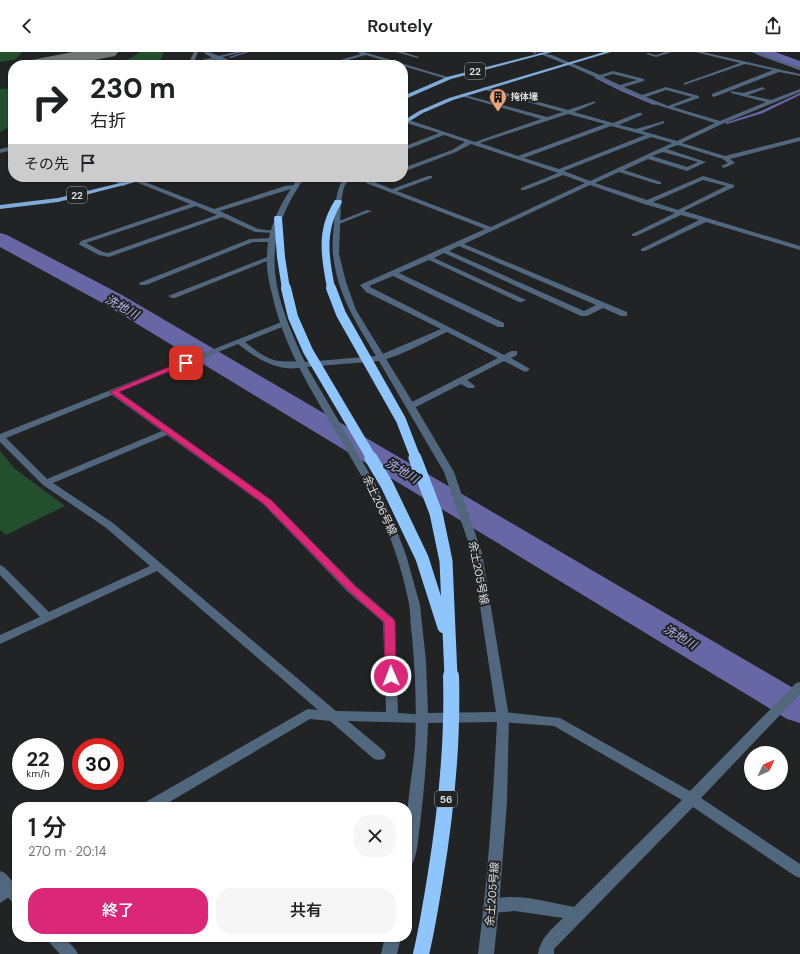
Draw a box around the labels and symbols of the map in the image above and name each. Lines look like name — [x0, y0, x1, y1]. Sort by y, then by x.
road number: 22 — [465, 63, 485, 79]
building icon: 掩体壕 — [488, 87, 508, 112]
place label: 掩体壕 — [511, 91, 538, 103]
road number: 22 — [67, 187, 87, 203]
water label: 洗地川 — [102, 291, 143, 324]
pin — [169, 346, 203, 380]
water label: 洗地川 — [382, 455, 423, 488]
street label: 余土206号線 — [360, 473, 400, 537]
street label: 余土205号線 — [466, 540, 492, 606]
water label: 洗地川 — [660, 621, 701, 654]
position arrow — [370, 655, 412, 697]
speed limit sign: 30 — [72, 738, 124, 790]
north arrow — [744, 746, 788, 790]
road number: 56 — [435, 791, 457, 807]
street label: 余土205号線 — [482, 861, 502, 927]

